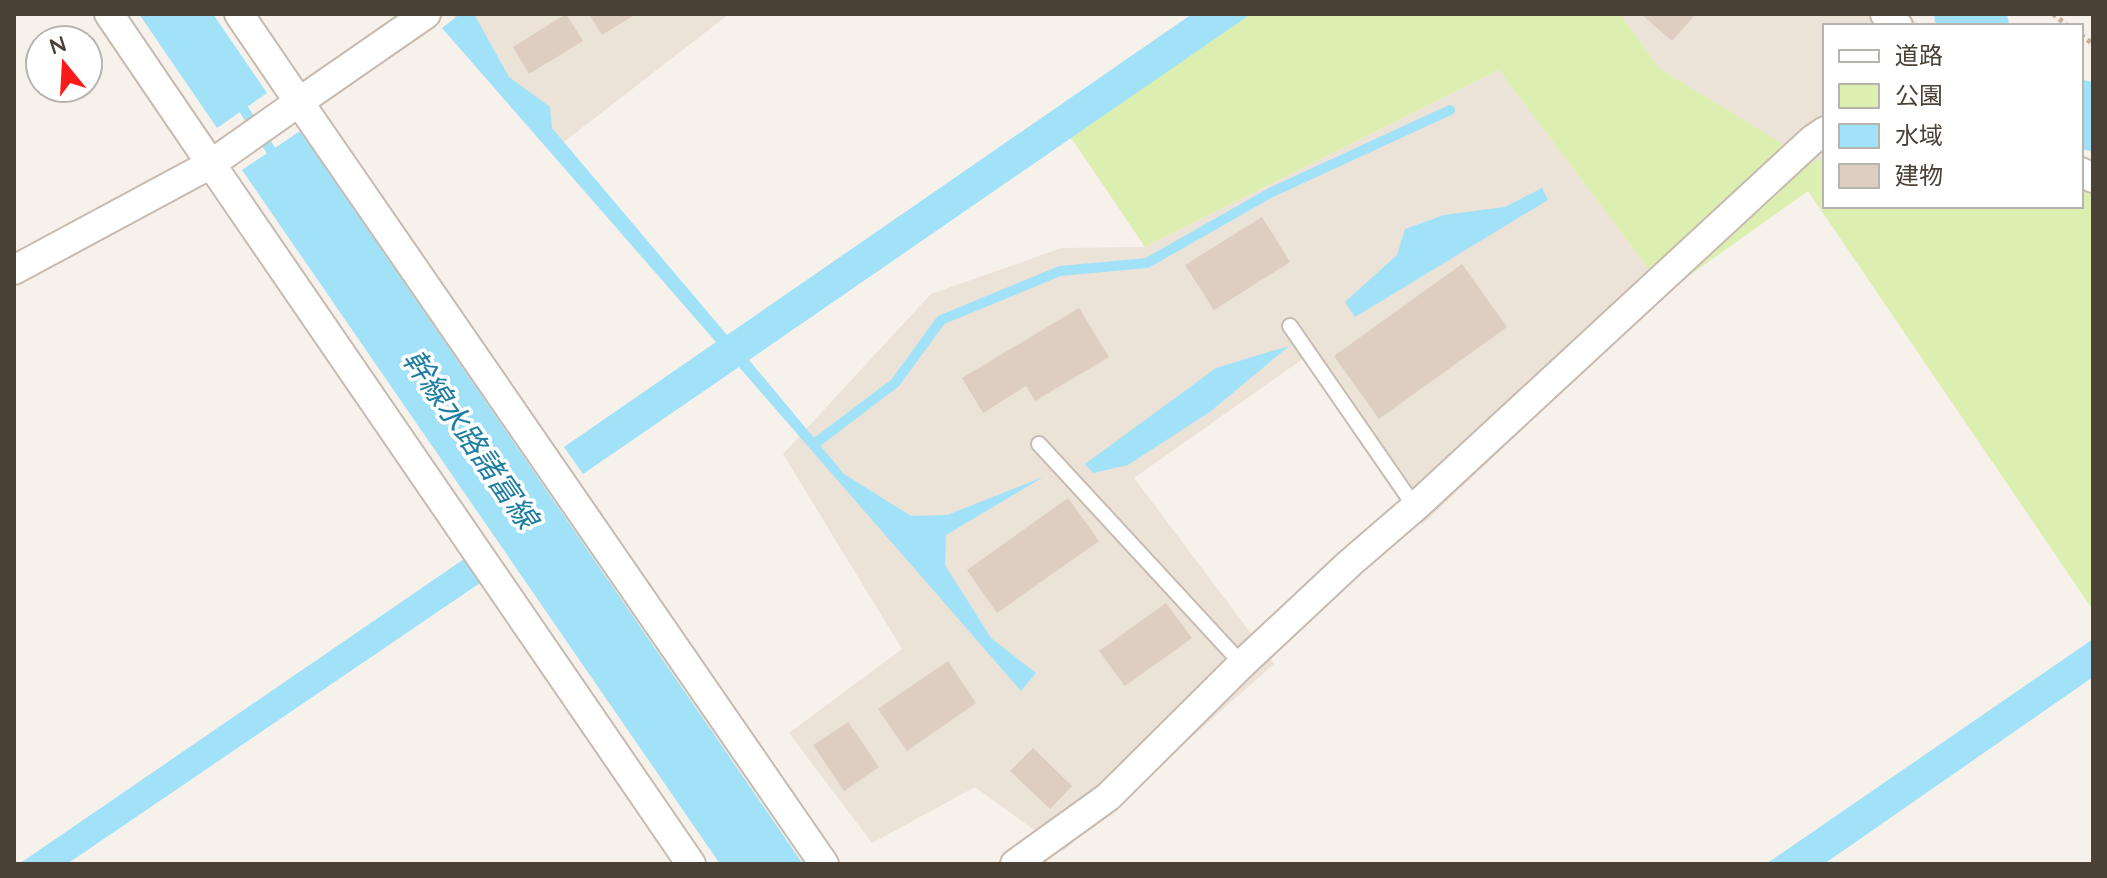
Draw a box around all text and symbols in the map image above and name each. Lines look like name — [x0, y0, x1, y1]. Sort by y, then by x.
north arrow — [24, 24, 104, 104]
legend — [1823, 24, 2083, 208]
text: N — [46, 29, 70, 61]
text: 道路 — [1895, 40, 1943, 70]
text: 公園 — [1895, 80, 1943, 110]
text: 水域 — [1895, 120, 1943, 150]
text: 建物 — [1895, 160, 1943, 190]
water label: 幹線水路諸富線 — [395, 342, 549, 539]

